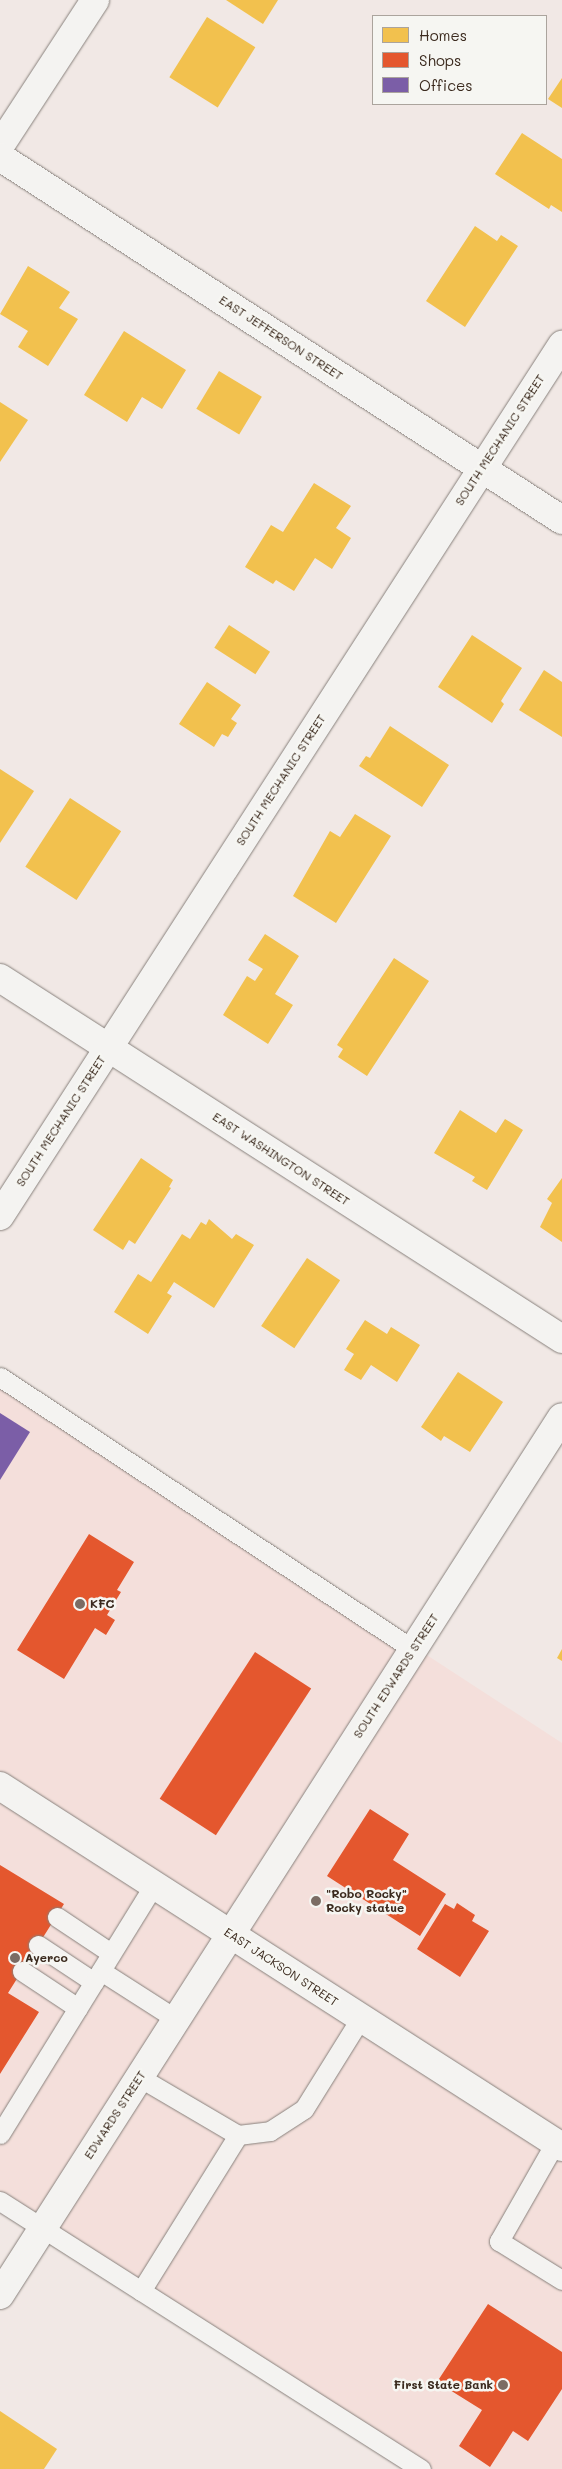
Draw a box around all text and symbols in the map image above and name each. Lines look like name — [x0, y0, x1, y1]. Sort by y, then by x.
legend — [372, 15, 547, 105]
text: Homes — [419, 25, 467, 45]
text: Shops — [419, 50, 461, 70]
text: Offices — [419, 75, 473, 95]
street label: EAST JEFFERSON STREET — [217, 293, 345, 383]
street label: SOUTH MECHANIC STREET — [452, 372, 548, 508]
street label: SOUTH MECHANIC STREET — [233, 712, 329, 848]
street label: SOUTH MECHANIC STREET — [13, 1053, 109, 1189]
street label: EAST WASHINGTON STREET — [210, 1109, 352, 1209]
place label: KFC — [90, 1597, 114, 1611]
marker: KFC — [74, 1598, 86, 1610]
street label: SOUTH EDWARDS STREET — [350, 1611, 442, 1741]
place label: "Robo Rocky" Rocky statue — [326, 1887, 407, 1915]
marker: "Robo Rocky" Rocky statue — [310, 1895, 322, 1907]
street label: EAST JACKSON STREET — [221, 1925, 341, 2009]
place label: Ayerco — [25, 1951, 68, 1965]
marker: Ayerco — [9, 1952, 21, 1964]
street label: EDWARDS STREET — [81, 2068, 149, 2162]
place label: First State Bank — [393, 2378, 493, 2392]
marker: First State Bank — [497, 2379, 509, 2391]

